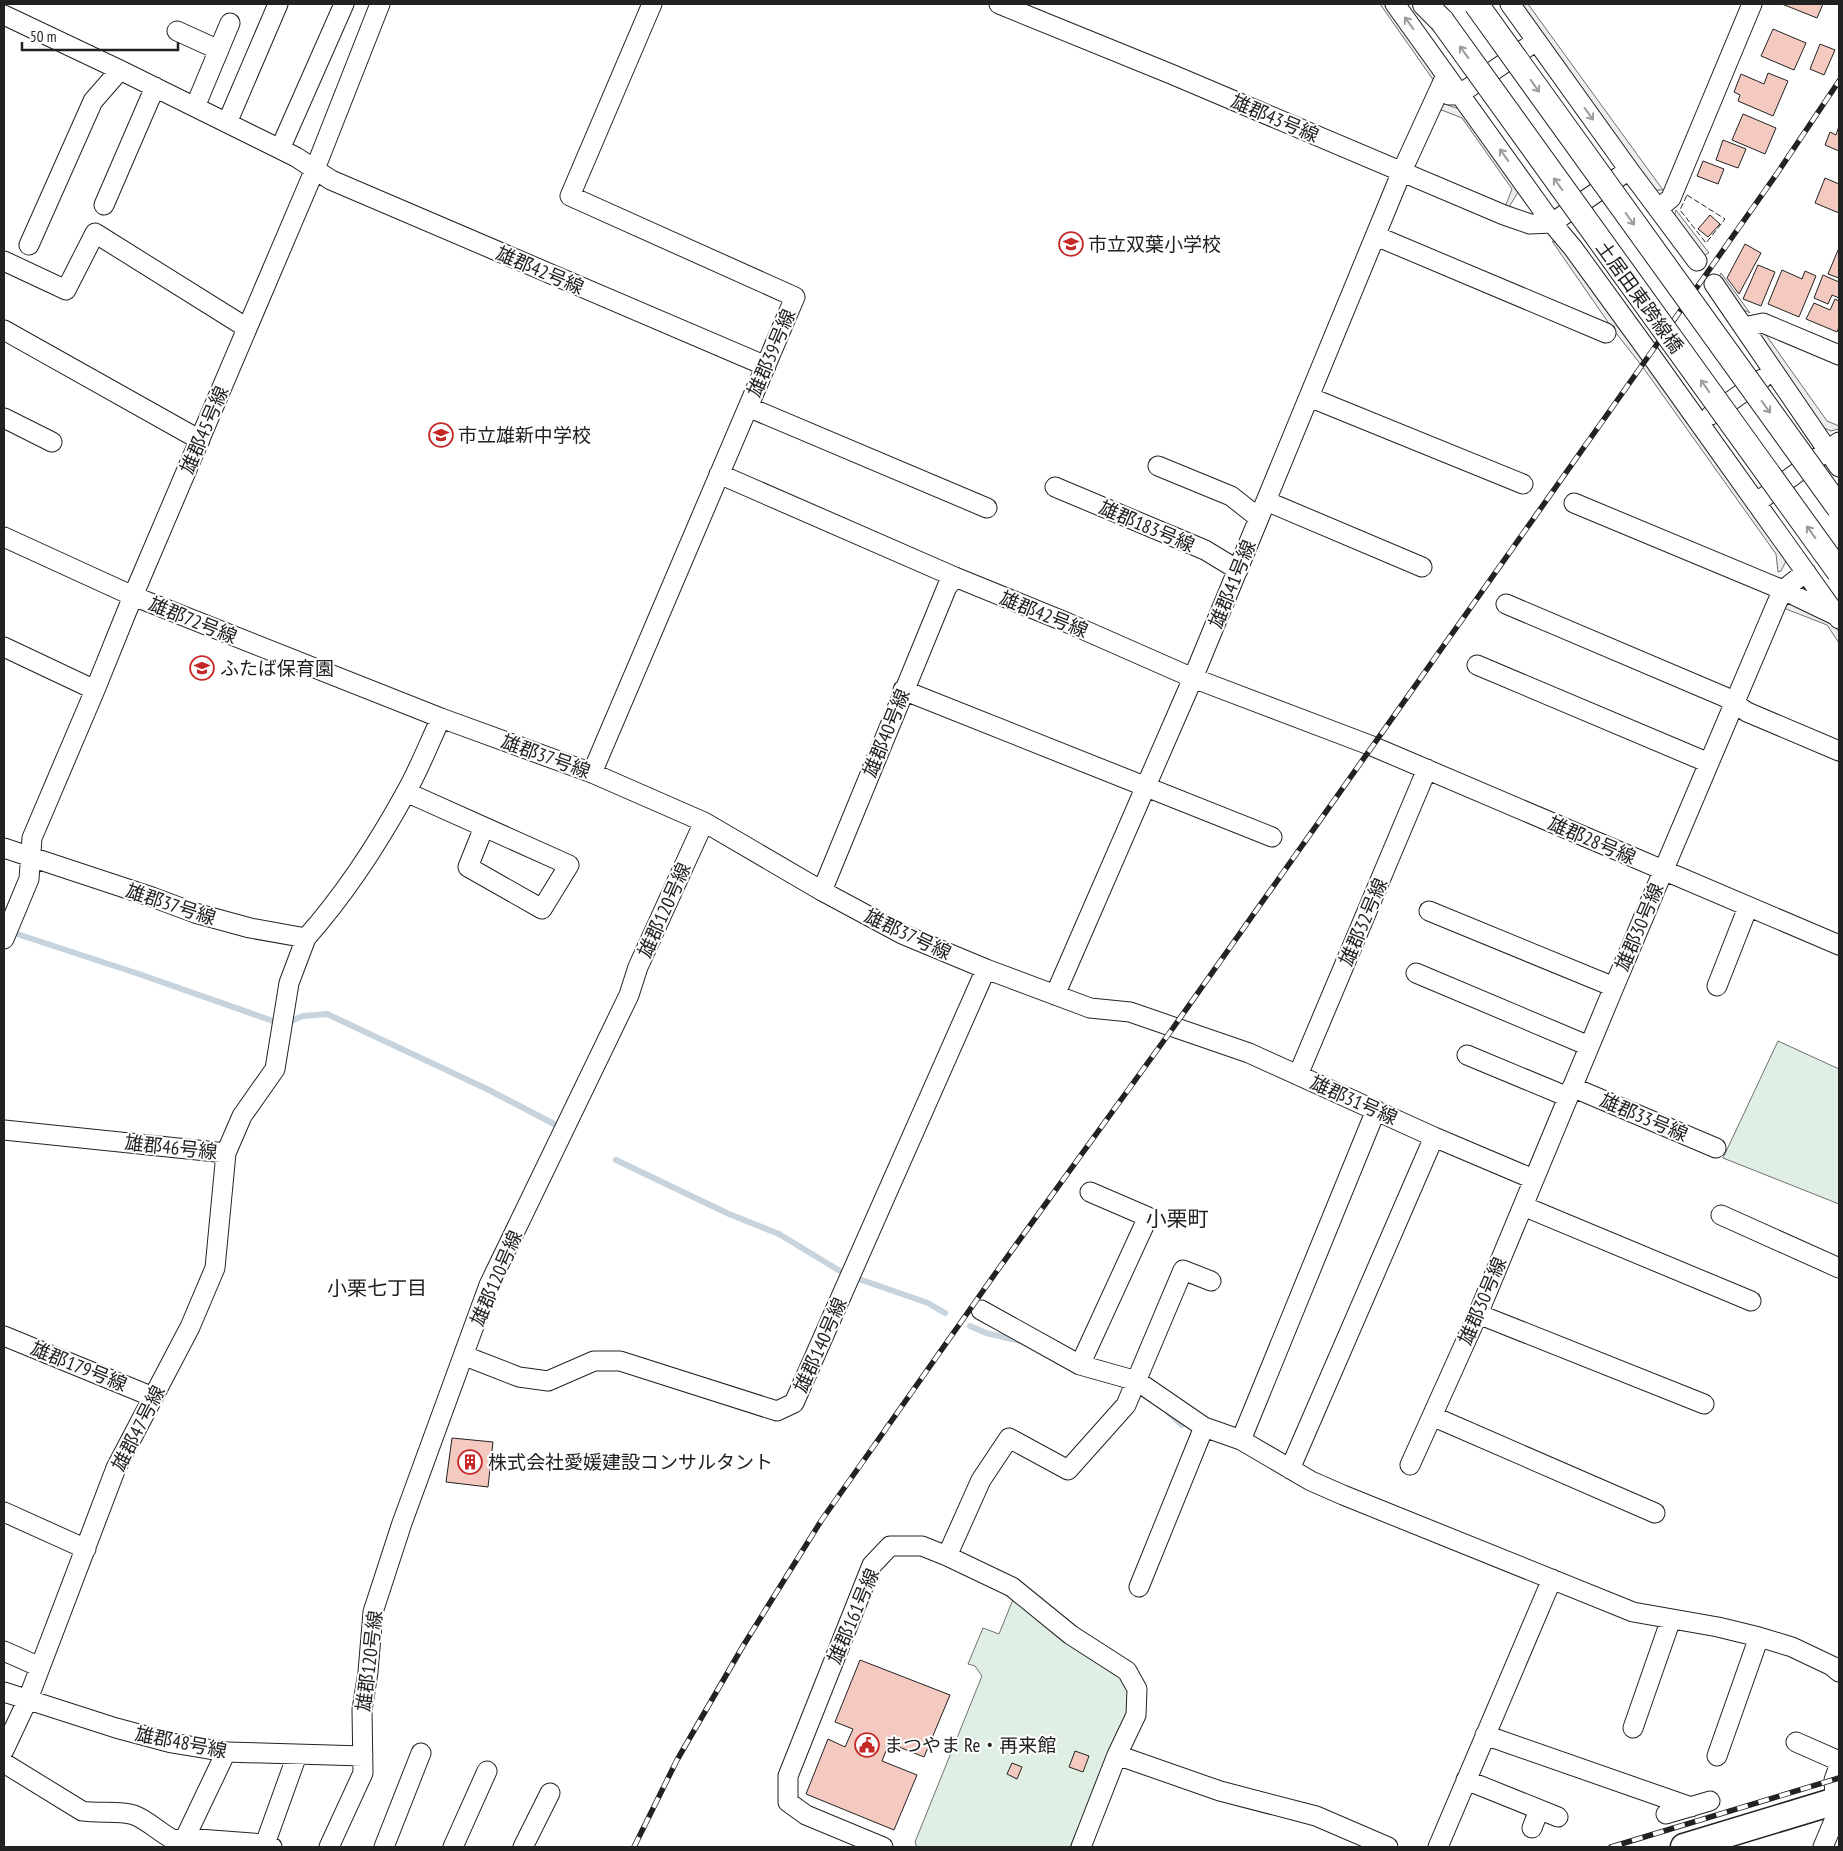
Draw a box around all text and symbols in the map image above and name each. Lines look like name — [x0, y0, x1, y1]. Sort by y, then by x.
one-way arrow — [1404, 16, 1414, 30]
scale bar — [22, 20, 179, 52]
text: 50 m — [30, 27, 56, 46]
one-way arrow — [1459, 45, 1469, 59]
one-way arrow — [1530, 79, 1541, 92]
street label: 雄郡43号線 — [1227, 89, 1323, 147]
one-way arrow — [1584, 107, 1594, 121]
one-way arrow — [1499, 148, 1509, 162]
one-way arrow — [1553, 177, 1563, 191]
one-way arrow — [1624, 211, 1635, 225]
school or university icon: 市立双葉小学校 — [1058, 231, 1084, 257]
place label: 市立双葉小学校 — [1088, 232, 1221, 256]
street label: 土居田東跨線橋 — [1591, 236, 1689, 358]
street label: 雄郡42号線 — [492, 241, 588, 299]
street label: 雄郡39号線 — [742, 305, 800, 401]
one-way arrow — [1700, 379, 1710, 393]
street label: 雄郡45号線 — [175, 382, 233, 478]
one-way arrow — [1761, 399, 1771, 413]
school or university icon: 市立雄新中学校 — [428, 422, 454, 448]
place label: 市立雄新中学校 — [458, 423, 591, 447]
street label: 雄郡183号線 — [1096, 495, 1198, 557]
one-way arrow — [1805, 526, 1816, 539]
street label: 雄郡41号線 — [1203, 536, 1261, 632]
street label: 雄郡42号線 — [996, 585, 1092, 643]
street label: 雄郡72号線 — [145, 591, 241, 649]
school or university icon: ふたば保育園 — [189, 655, 215, 681]
place label: ふたば保育園 — [220, 656, 334, 680]
street label: 雄郡40号線 — [857, 685, 915, 781]
street label: 雄郡37号線 — [498, 729, 594, 783]
street label: 雄郡28号線 — [1544, 811, 1640, 869]
street label: 雄郡120号線 — [632, 859, 696, 961]
street label: 雄郡32号線 — [1334, 874, 1392, 970]
street label: 雄郡37号線 — [123, 878, 219, 930]
street label: 雄郡30号線 — [1610, 879, 1668, 975]
street label: 雄郡37号線 — [861, 903, 955, 965]
street label: 雄郡31号線 — [1307, 1070, 1401, 1130]
street label: 雄郡33号線 — [1596, 1088, 1692, 1146]
street label: 雄郡46号線 — [123, 1130, 219, 1164]
district label: 小栗町 — [1146, 1205, 1209, 1232]
street label: 雄郡120号線 — [465, 1227, 527, 1329]
street label: 雄郡30号線 — [1453, 1253, 1511, 1349]
district label: 小栗七丁目 — [327, 1275, 427, 1301]
street label: 雄郡140号線 — [788, 1294, 852, 1396]
street label: 雄郡179号線 — [27, 1336, 131, 1396]
street label: 雄郡47号線 — [106, 1381, 170, 1475]
building icon: 株式会社愛媛建設コンサルタント — [457, 1449, 483, 1475]
place label: 株式会社愛媛建設コンサルタント — [488, 1450, 773, 1474]
street label: 雄郡161号線 — [822, 1565, 884, 1667]
street label: 雄郡120号線 — [351, 1609, 387, 1713]
street label: 雄郡48号線 — [133, 1721, 229, 1763]
public building icon: まつやま Re・再来館 — [854, 1732, 880, 1758]
place label: まつやま Re・再来館 — [884, 1733, 1056, 1757]

